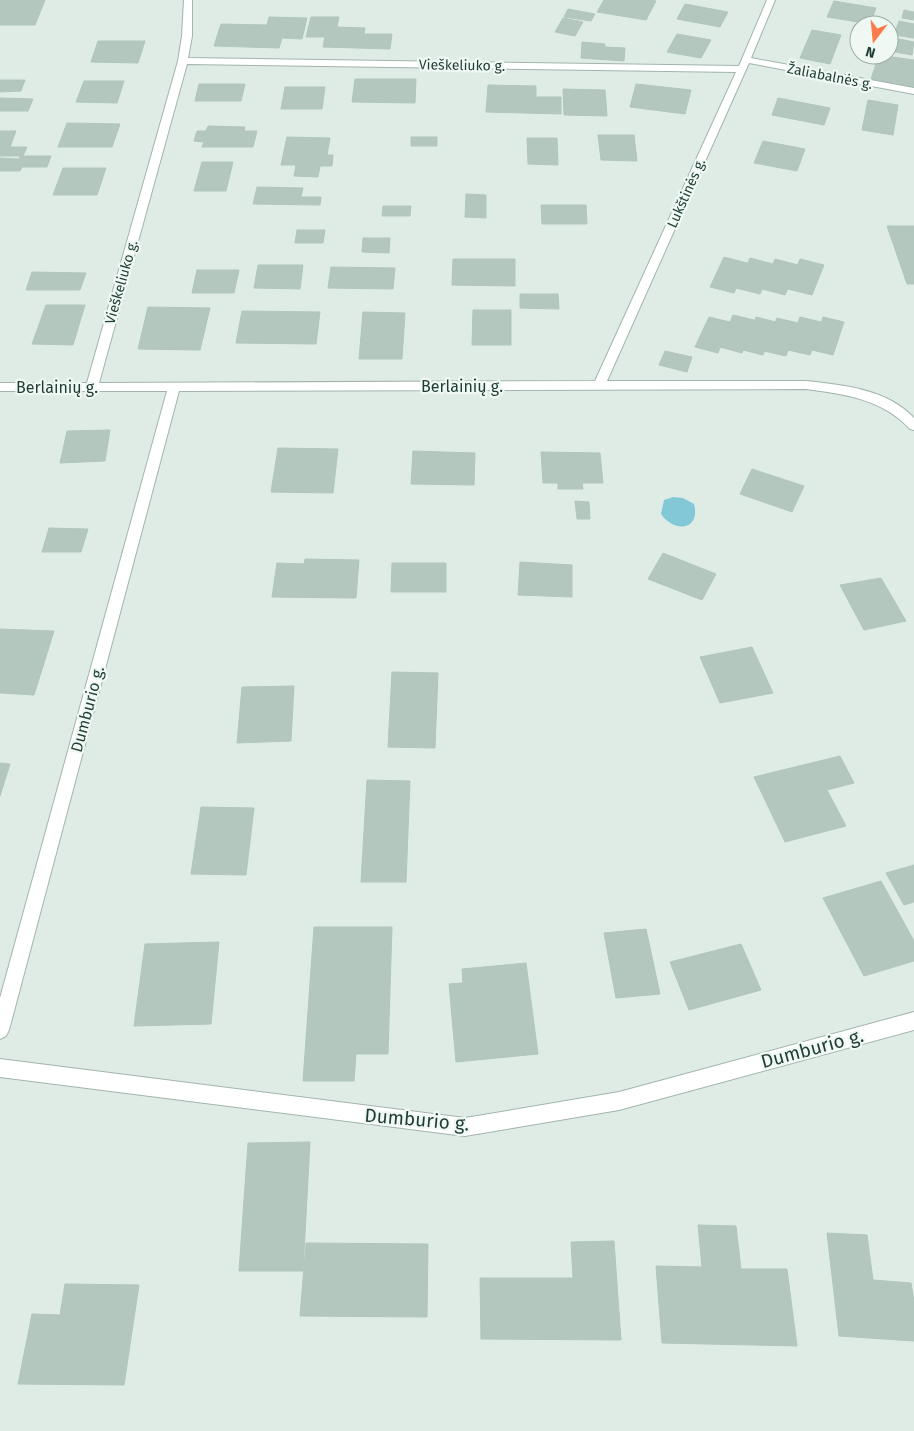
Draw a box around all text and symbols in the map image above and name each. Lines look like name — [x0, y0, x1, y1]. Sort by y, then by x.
north arrow — [849, 15, 899, 65]
text: N — [864, 43, 877, 61]
street label: Vieškeliuko g. — [419, 56, 505, 75]
street label: Žaliabalnės g. — [786, 59, 874, 93]
street label: Lukštinės g. — [664, 156, 709, 231]
street label: Vieškeliuko g. — [101, 238, 142, 326]
street label: Berlainių g. — [421, 377, 503, 396]
street label: Berlainių g. — [16, 378, 98, 397]
street label: Dumburio g. — [67, 664, 108, 754]
street label: Dumburio g. — [758, 1024, 866, 1073]
street label: Dumburio g. — [364, 1103, 470, 1136]

